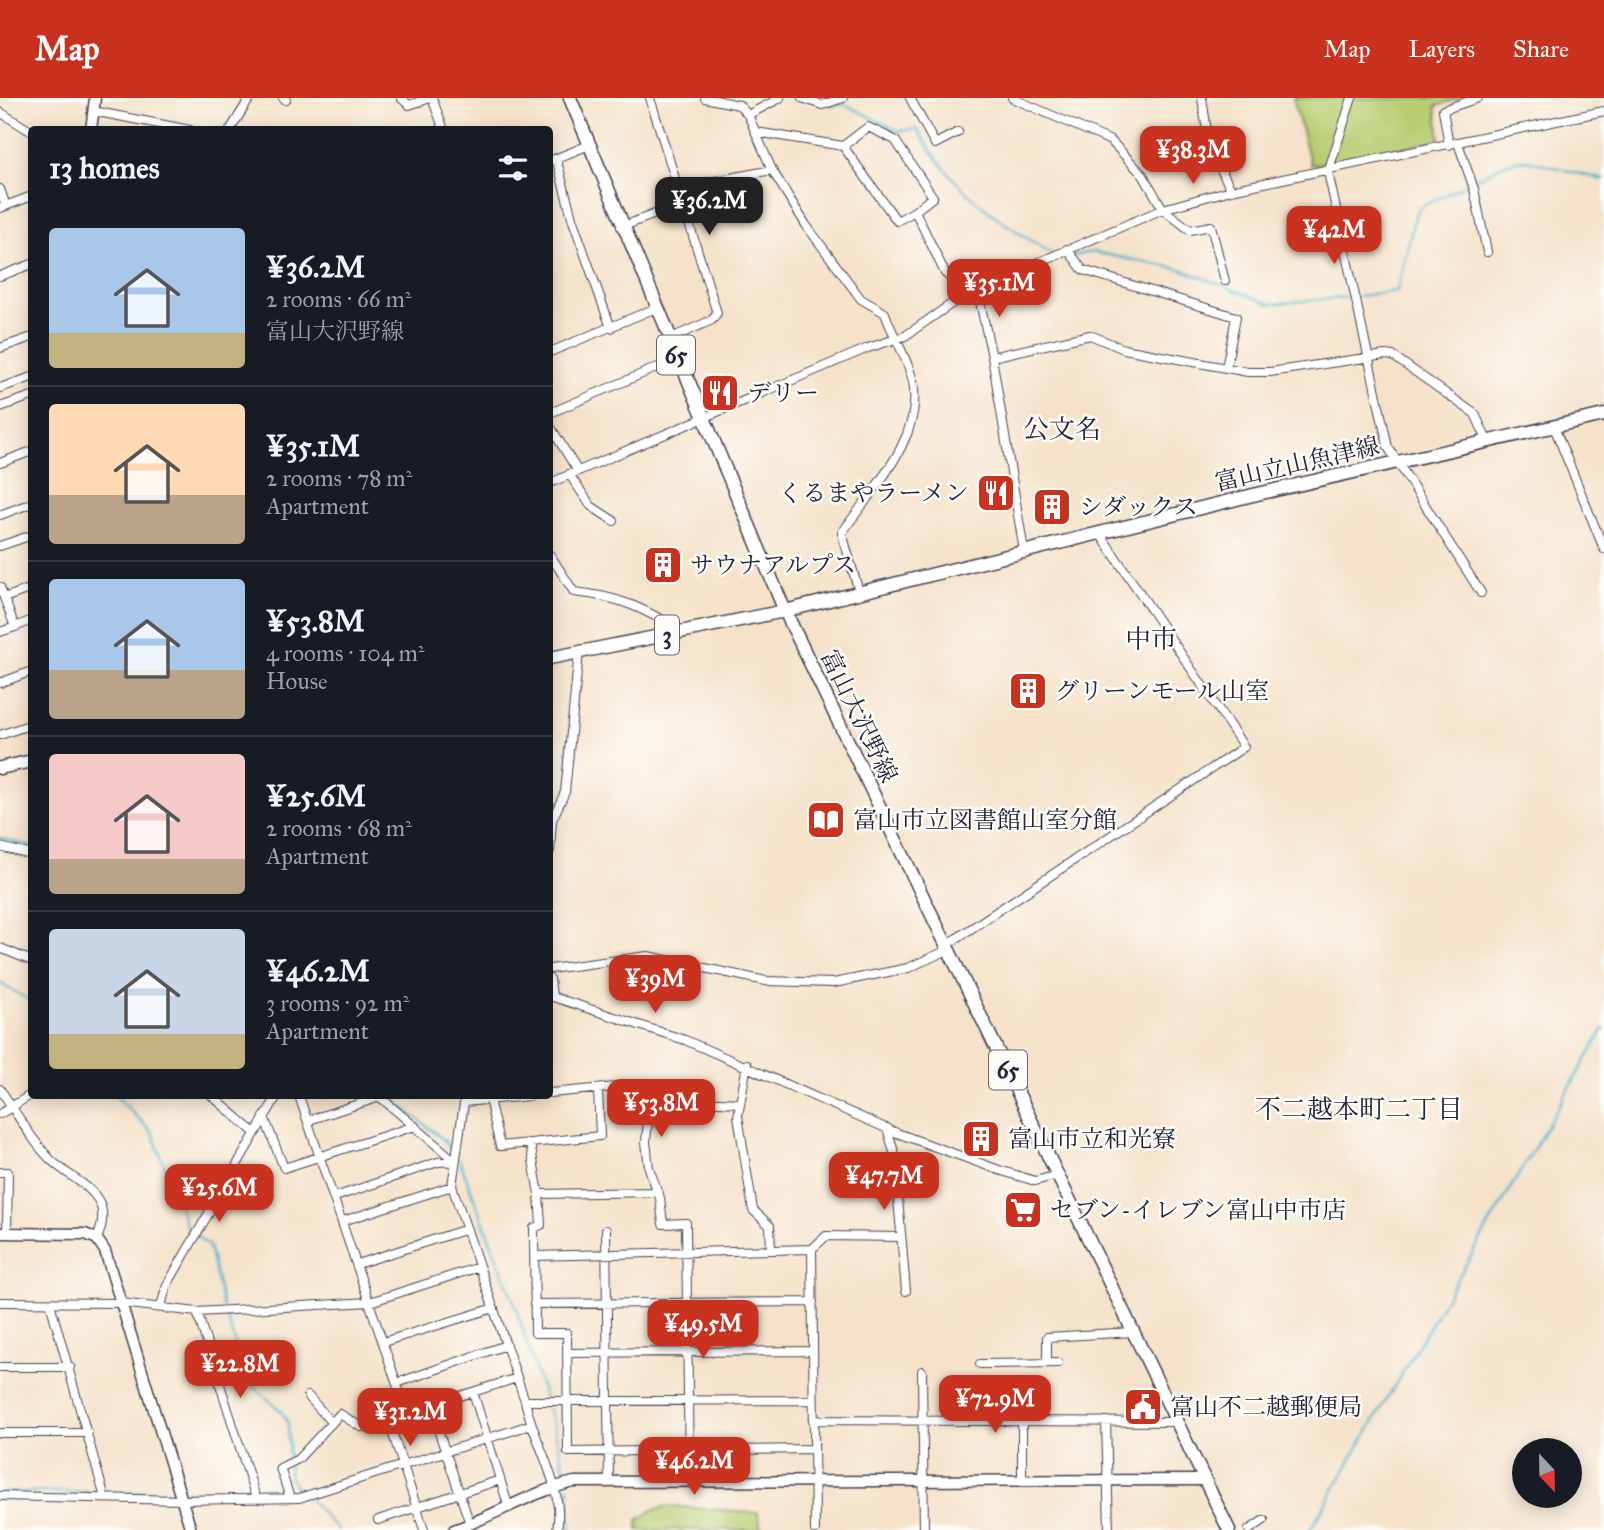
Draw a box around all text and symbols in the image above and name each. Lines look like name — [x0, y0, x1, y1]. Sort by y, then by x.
text: Map — [35, 29, 99, 69]
text: Map — [1324, 34, 1371, 64]
text: Layers — [1409, 34, 1475, 64]
text: Share — [1513, 34, 1569, 64]
pin: ¥38.3M — [1136, 126, 1250, 186]
text: ¥38.3M — [1156, 135, 1230, 163]
icon: filters — [494, 149, 532, 187]
text: 13 homes — [49, 150, 160, 186]
pin: ¥36.2M — [652, 178, 766, 237]
text: ¥36.2M — [671, 186, 747, 214]
pin: ¥42M — [1293, 206, 1375, 266]
text: ¥42M — [1303, 215, 1365, 243]
text: ¥36.2M — [266, 249, 365, 285]
icon: home — [105, 256, 189, 340]
pin: ¥35.1M — [942, 260, 1056, 319]
text: ¥35.1M — [963, 268, 1035, 296]
text: 2 rooms · 66 m² — [266, 285, 411, 313]
text: 富山大沢野線 — [266, 317, 404, 345]
road number: 65 — [657, 336, 695, 374]
restaurant icon: デリー — [699, 372, 741, 414]
place label: デリー — [747, 378, 819, 408]
district label: 公文名 — [1023, 413, 1101, 445]
text: ¥35.1M — [266, 428, 360, 464]
street label: 富山立山魚津線 — [1212, 430, 1382, 498]
icon: home — [105, 432, 189, 516]
text: 2 rooms · 78 m² — [266, 464, 412, 492]
restaurant icon: くるまやラーメン — [975, 472, 1017, 514]
place label: くるまやラーメン — [778, 478, 969, 508]
building icon: シダックス — [1031, 486, 1073, 528]
text: Apartment — [266, 492, 369, 520]
place label: シダックス — [1079, 492, 1198, 522]
building icon: サウナアルプス — [642, 544, 684, 586]
place label: サウナアルプス — [690, 550, 856, 580]
text: ¥53.8M — [266, 603, 365, 639]
icon: home — [105, 607, 189, 691]
road number: 3 — [655, 615, 679, 654]
district label: 中市 — [1125, 623, 1177, 655]
text: 4 rooms · 104 m² — [266, 639, 425, 667]
street label: 富山大沢野線 — [814, 645, 904, 787]
text: House — [266, 667, 328, 695]
building icon: グリーンモール山室 — [1007, 670, 1049, 712]
place label: グリーンモール山室 — [1055, 676, 1269, 706]
text: ¥25.6M — [266, 778, 366, 814]
icon: home — [105, 782, 189, 866]
library icon: 富山市立図書館山室分館 — [805, 799, 847, 841]
place label: 富山市立図書館山室分館 — [853, 805, 1117, 835]
text: 2 rooms · 68 m² — [266, 814, 412, 842]
text: Apartment — [266, 842, 369, 870]
text: ¥46.2M — [266, 953, 370, 989]
pin: ¥39M — [614, 956, 696, 1015]
icon: home — [105, 957, 189, 1041]
text: ¥39M — [625, 964, 685, 992]
text: 3 rooms · 92 m² — [266, 989, 409, 1017]
text: Apartment — [266, 1017, 369, 1045]
road number: 65 — [989, 1051, 1027, 1090]
pin: ¥53.8M — [604, 1080, 718, 1139]
text: ¥53.8M — [623, 1088, 699, 1116]
district label: 不二越本町二丁目 — [1255, 1093, 1463, 1125]
building icon: 富山市立和光寮 — [960, 1118, 1002, 1160]
place label: 富山市立和光寮 — [1008, 1124, 1176, 1154]
pin: ¥47.7M — [827, 1152, 941, 1212]
text: ¥47.7M — [845, 1161, 923, 1189]
pin: ¥25.6M — [162, 1164, 276, 1224]
text: ¥25.6M — [181, 1173, 257, 1201]
supermarket icon: セブン-イレブン富山中市店 — [1002, 1189, 1044, 1231]
place label: セブン-イレブン富山中市店 — [1050, 1195, 1346, 1225]
pin: ¥49.5M — [646, 1300, 760, 1360]
text: ¥49.5M — [663, 1309, 743, 1337]
pin: ¥22.8M — [183, 1340, 297, 1400]
text: ¥22.8M — [201, 1349, 279, 1377]
pin: ¥72.9M — [938, 1376, 1052, 1435]
text: ¥72.9M — [955, 1384, 1035, 1412]
public building icon: 富山不二越郵便局 — [1122, 1386, 1164, 1428]
pin: ¥31.2M — [353, 1388, 467, 1448]
place label: 富山不二越郵便局 — [1170, 1392, 1362, 1422]
text: ¥31.2M — [373, 1397, 447, 1425]
pin: ¥46.2M — [637, 1438, 751, 1497]
north arrow — [1512, 1438, 1582, 1508]
map controls — [1512, 1438, 1582, 1508]
text: ¥46.2M — [654, 1446, 734, 1474]

